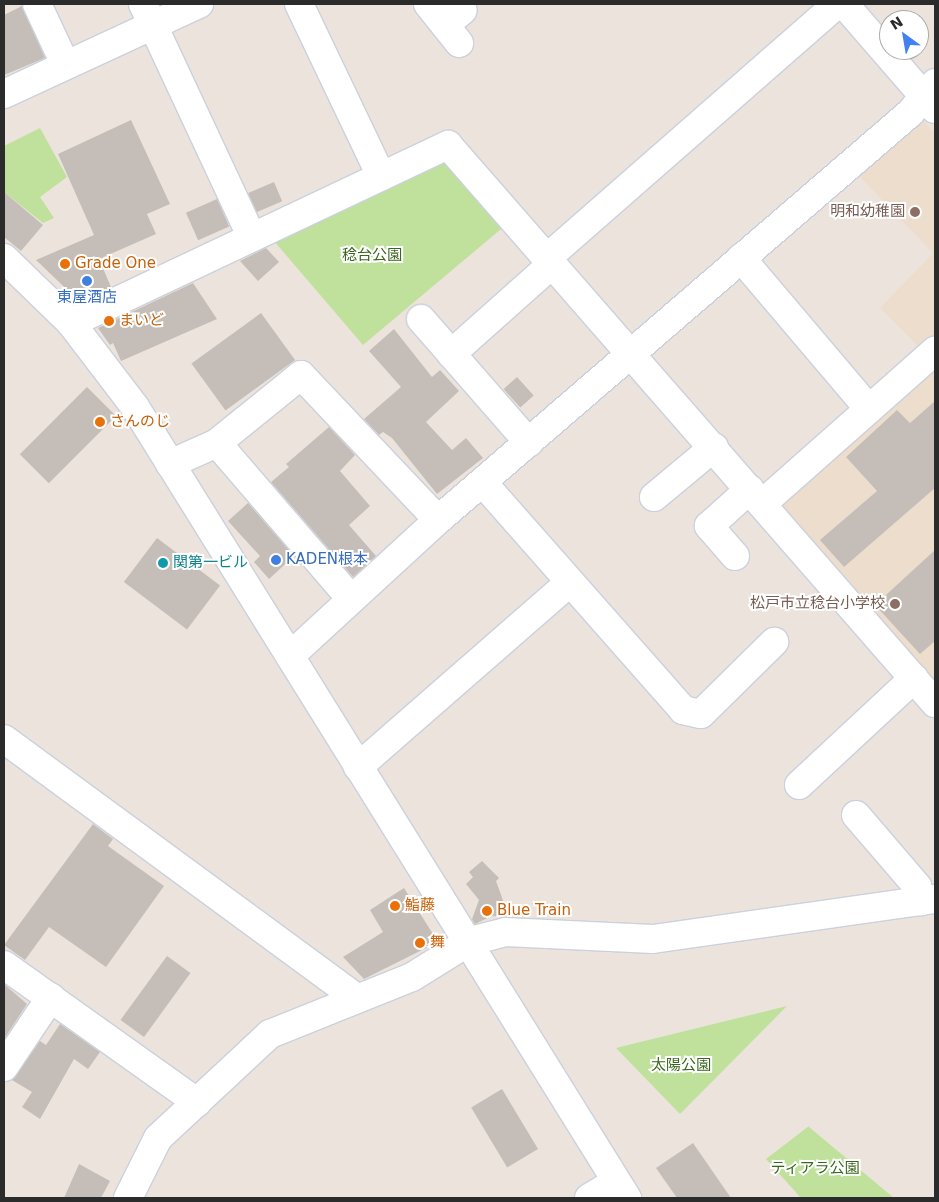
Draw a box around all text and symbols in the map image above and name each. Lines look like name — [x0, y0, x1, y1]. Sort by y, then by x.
north arrow — [879, 10, 929, 60]
text: N — [887, 13, 906, 33]
place label: 明和幼稚園 — [830, 203, 905, 221]
marker: 明和幼稚園 — [909, 206, 921, 218]
park label: 稔台公園 — [342, 247, 402, 265]
place label: Grade One — [75, 255, 156, 273]
marker: Grade One — [59, 258, 71, 270]
marker: 東屋酒店 — [81, 275, 93, 287]
place label: 東屋酒店 — [57, 289, 117, 307]
place label: まいど — [119, 312, 164, 330]
marker: まいど — [103, 315, 115, 327]
place label: さんのじ — [110, 413, 170, 431]
marker: さんのじ — [94, 416, 106, 428]
place label: KADEN根本 — [286, 551, 368, 569]
place label: 関第一ビル — [173, 554, 248, 572]
marker: KADEN根本 — [270, 554, 282, 566]
marker: 関第一ビル — [157, 557, 169, 569]
place label: 松戸市立稔台小学校 — [750, 595, 885, 613]
marker: 松戸市立稔台小学校 — [889, 598, 901, 610]
place label: 鮨藤 — [405, 897, 435, 915]
marker: 鮨藤 — [389, 900, 401, 912]
place label: Blue Train — [497, 902, 571, 920]
marker: Blue Train — [481, 905, 493, 917]
place label: 舞 — [430, 934, 445, 952]
marker: 舞 — [414, 937, 426, 949]
park label: 太陽公園 — [651, 1057, 711, 1075]
park label: ティアラ公園 — [770, 1160, 860, 1178]

